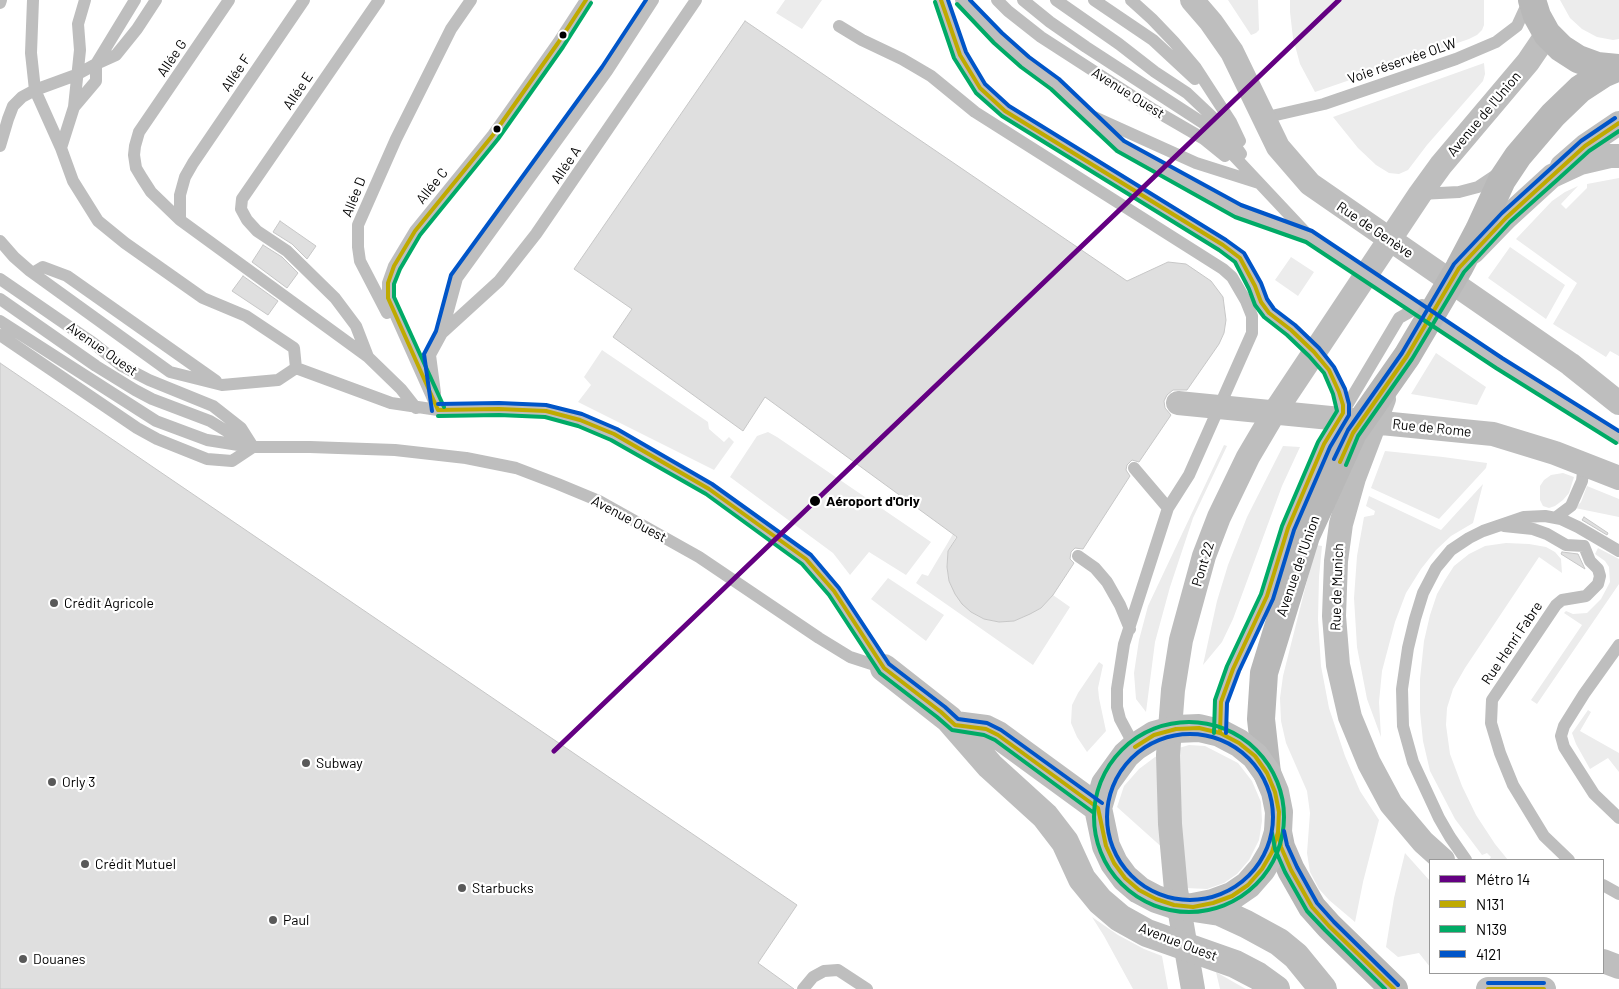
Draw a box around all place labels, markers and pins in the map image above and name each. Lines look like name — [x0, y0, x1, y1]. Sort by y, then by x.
unlabelled marker — [558, 30, 568, 40]
unlabelled marker — [492, 124, 502, 134]
place label: Aéroport d'Orly — [826, 493, 920, 509]
marker: Aéroport d'Orly — [808, 494, 822, 508]
place label: Crédit Agricole — [64, 595, 154, 611]
marker: Crédit Agricole — [48, 597, 60, 609]
place label: Subway — [316, 755, 363, 771]
marker: Subway — [300, 757, 312, 769]
place label: Orly 3 — [62, 774, 95, 790]
marker: Orly 3 — [46, 776, 58, 788]
place label: Crédit Mutuel — [95, 856, 176, 872]
marker: Crédit Mutuel — [79, 858, 91, 870]
place label: Starbucks — [472, 880, 534, 896]
marker: Starbucks — [456, 882, 468, 894]
place label: Paul — [283, 912, 309, 928]
marker: Paul — [267, 914, 279, 926]
place label: Douanes — [33, 951, 85, 967]
marker: Douanes — [17, 953, 29, 965]

